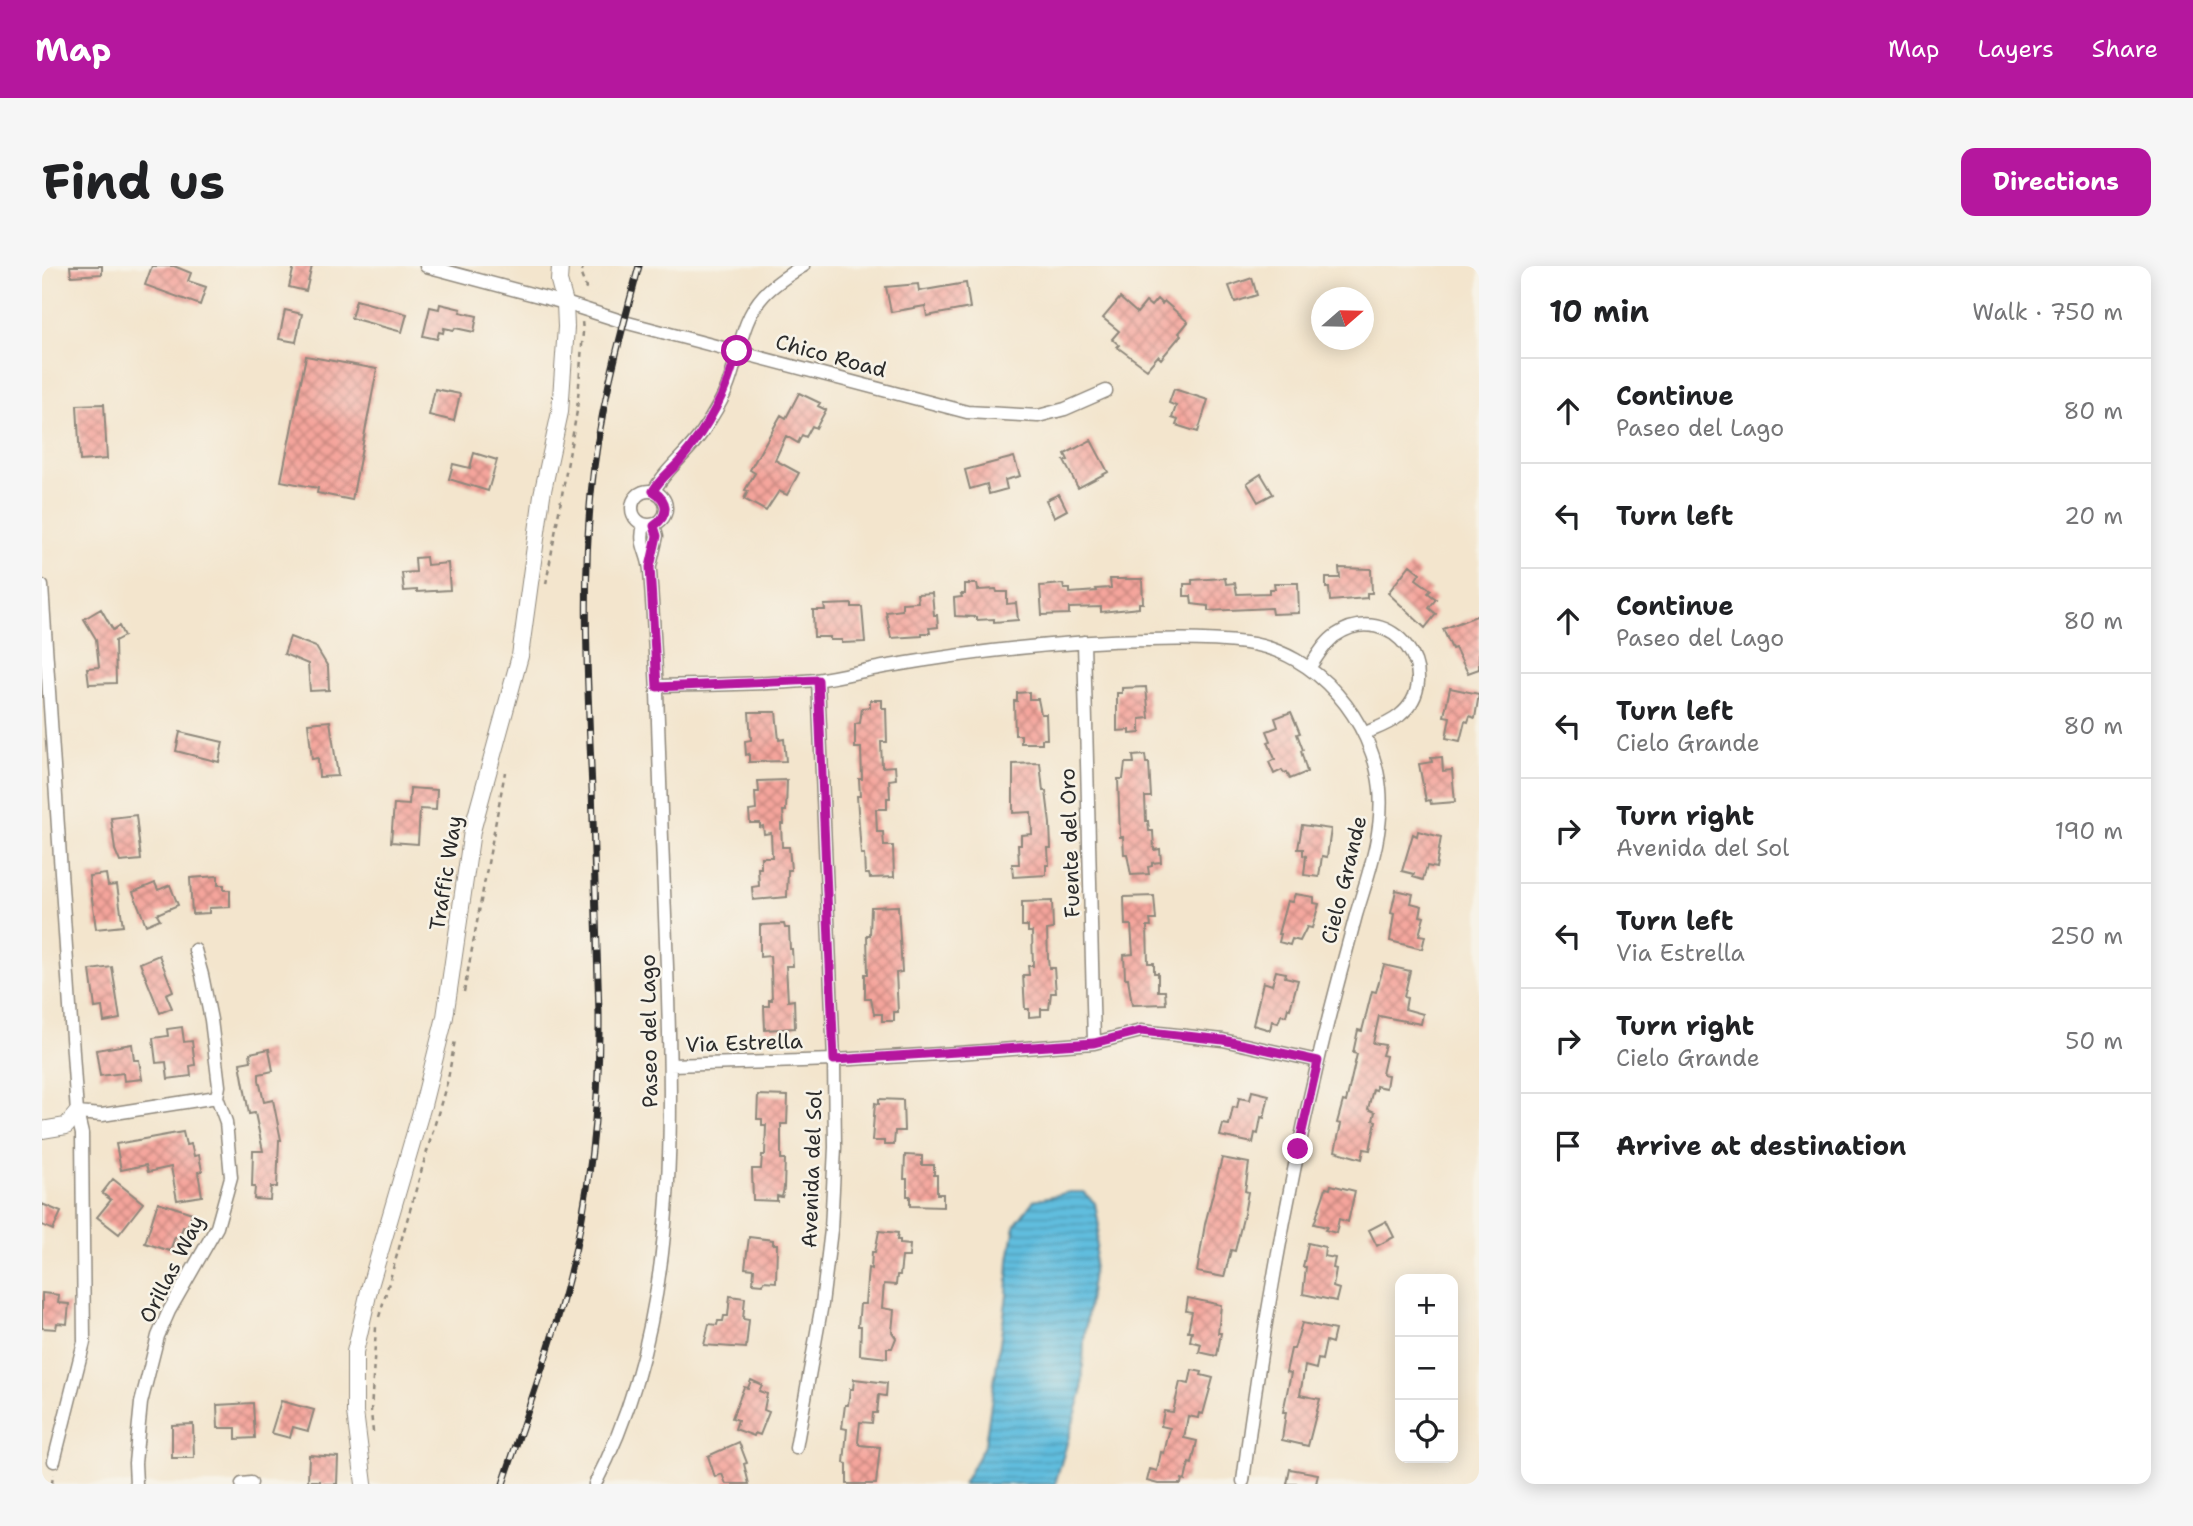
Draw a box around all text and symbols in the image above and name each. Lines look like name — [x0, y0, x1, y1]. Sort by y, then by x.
text: Map — [35, 27, 111, 72]
text: Map — [1888, 33, 1939, 65]
text: Layers — [1977, 33, 2054, 65]
text: Share — [2092, 33, 2158, 65]
button: Directions — [1961, 148, 2151, 216]
text: Find us — [42, 149, 225, 215]
north arrow — [1311, 287, 1374, 350]
text: 10 min — [1549, 291, 1649, 332]
text: Walk · 750 m — [1972, 297, 2123, 327]
street label: Chico Road — [772, 328, 890, 384]
route start — [721, 335, 752, 366]
text: Continue — [1616, 378, 1734, 413]
icon: ahead — [1549, 392, 1587, 430]
text: 80 m — [2064, 396, 2123, 426]
text: Paseo del Lago — [1616, 413, 1784, 443]
icon: left — [1549, 497, 1587, 535]
text: Turn left — [1616, 498, 1733, 533]
text: 20 m — [2064, 501, 2123, 531]
text: Continue — [1616, 588, 1734, 623]
icon: ahead — [1549, 602, 1587, 640]
text: 80 m — [2064, 606, 2123, 636]
text: Paseo del Lago — [1616, 623, 1784, 653]
text: Turn left — [1616, 693, 1733, 728]
icon: left — [1549, 707, 1587, 745]
text: 80 m — [2064, 711, 2123, 741]
text: Cielo Grande — [1616, 728, 1760, 758]
street label: Fuente del Oro — [1053, 768, 1087, 918]
text: Turn right — [1616, 798, 1754, 833]
icon: right — [1549, 812, 1587, 850]
street label: Traffic Way — [423, 813, 469, 933]
street label: Cielo Grande — [1315, 813, 1373, 947]
text: 190 m — [2055, 816, 2123, 846]
text: Avenida del Sol — [1616, 833, 1789, 863]
text: Turn left — [1616, 903, 1733, 938]
icon: left — [1549, 917, 1587, 955]
text: 250 m — [2050, 921, 2123, 951]
text: Via Estrella — [1616, 938, 1745, 968]
street label: Paseo del Lago — [634, 954, 664, 1108]
text: Turn right — [1616, 1008, 1754, 1043]
icon: right — [1549, 1022, 1587, 1060]
text: 50 m — [2065, 1026, 2123, 1056]
street label: Via Estrella — [685, 1027, 803, 1059]
text: Cielo Grande — [1616, 1043, 1760, 1073]
street label: Avenida del Sol — [795, 1089, 829, 1249]
icon: arrive — [1549, 1127, 1587, 1165]
text: Arrive at destination — [1616, 1128, 1906, 1163]
route end — [1282, 1133, 1313, 1164]
street label: Orillas Way — [133, 1210, 211, 1328]
map controls — [1395, 1274, 1458, 1463]
button: + — [1395, 1274, 1458, 1337]
button: − — [1395, 1337, 1458, 1400]
button: locate — [1395, 1400, 1458, 1463]

